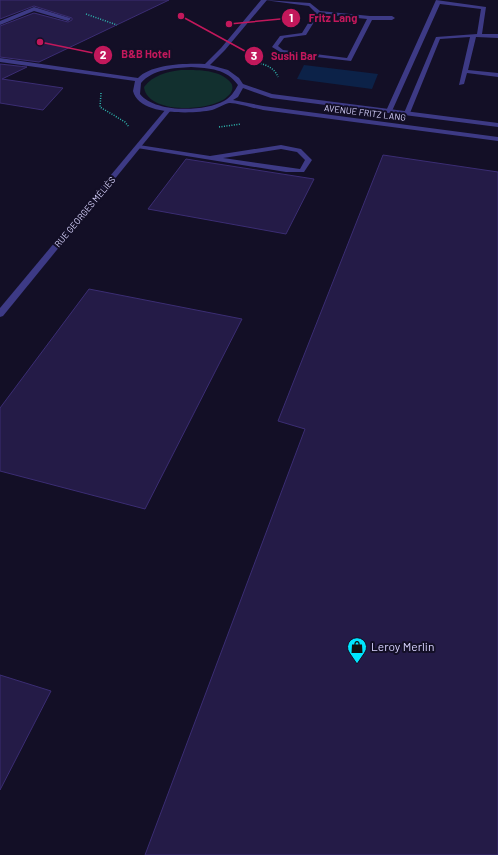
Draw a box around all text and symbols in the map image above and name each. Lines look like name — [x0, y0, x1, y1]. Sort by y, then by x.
callout: Fritz Lang — [281, 6, 365, 29]
text: 1 — [289, 10, 293, 24]
text: Fritz Lang — [309, 11, 357, 24]
callout: B&B Hotel — [93, 43, 178, 66]
callout: Sushi Bar — [244, 44, 325, 67]
text: 2 — [100, 47, 107, 61]
text: B&B Hotel — [121, 47, 171, 60]
text: 3 — [251, 48, 257, 62]
text: Sushi Bar — [271, 49, 318, 62]
street label: AVENUE FRITZ LANG — [324, 102, 407, 123]
street label: RUE GEORGES MÉLIÈS — [52, 174, 117, 249]
shop icon: Leroy Merlin — [346, 636, 368, 664]
place label: Leroy Merlin — [371, 639, 434, 653]

